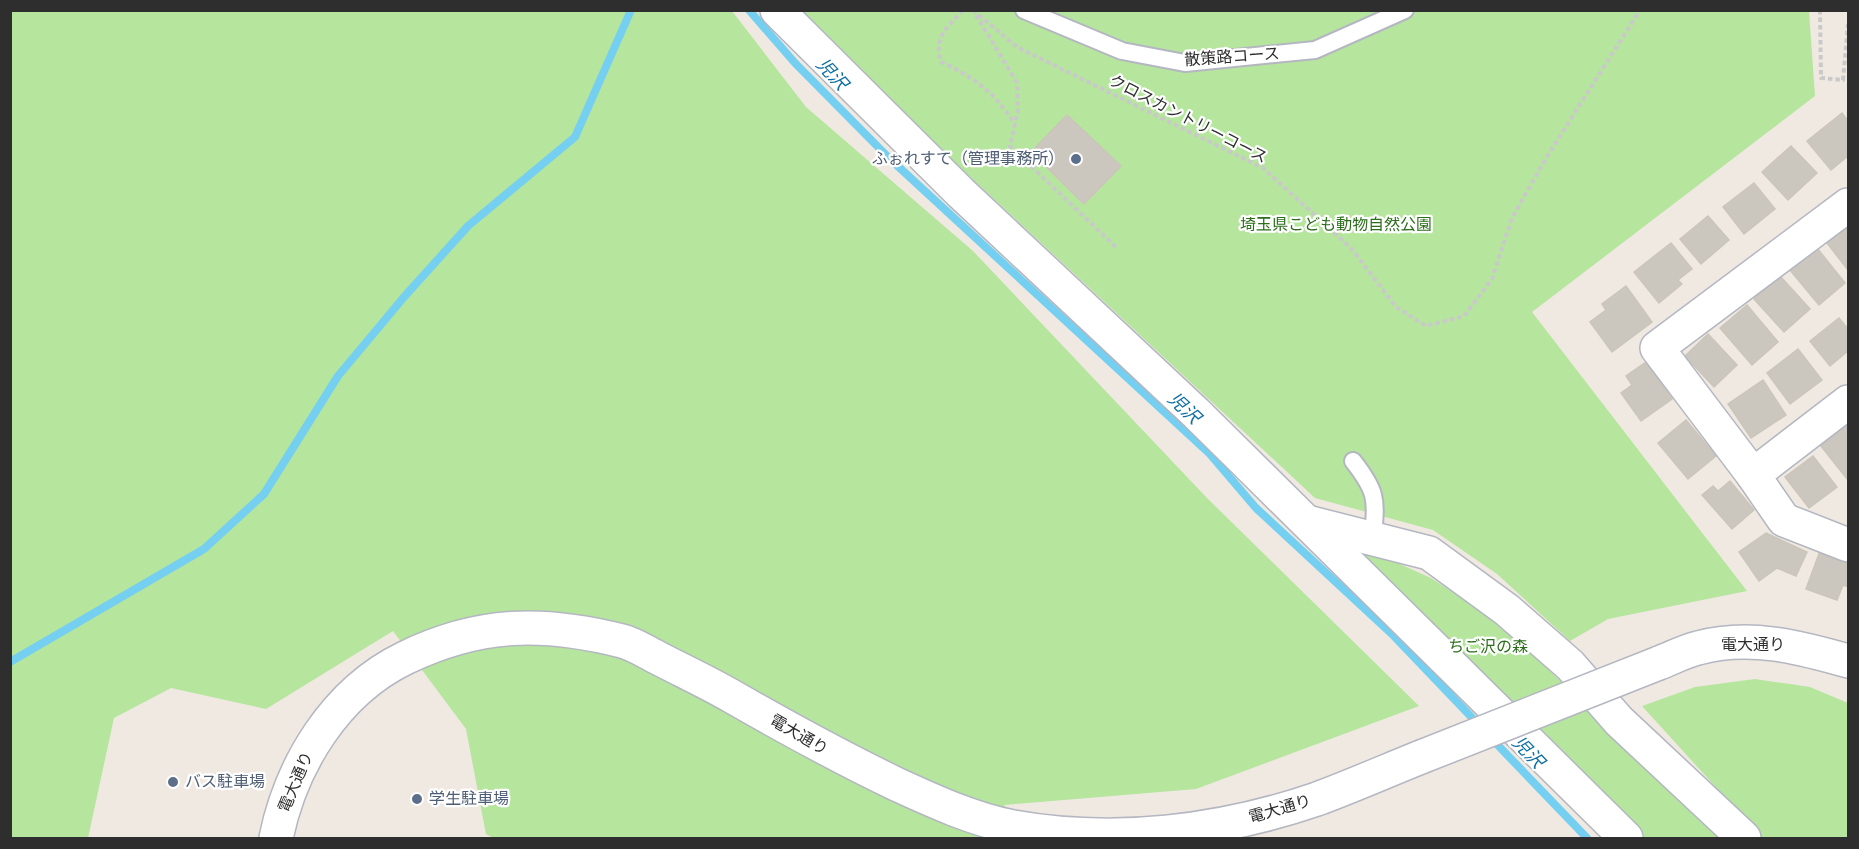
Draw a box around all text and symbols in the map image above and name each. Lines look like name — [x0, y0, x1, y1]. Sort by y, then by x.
street label: 散策路コース — [1184, 44, 1280, 70]
water label: 児沢 — [812, 53, 854, 96]
street label: クロスカントリーコース — [1105, 70, 1271, 168]
place label: ふぉれすて（管理事務所） — [872, 149, 1064, 169]
marker: ふぉれすて（管理事務所） — [1069, 152, 1083, 166]
park label: 埼玉県こども動物自然公園 — [1240, 215, 1432, 235]
water label: 児沢 — [1163, 388, 1206, 430]
street label: 電大通り — [1721, 635, 1785, 655]
park label: ちご沢の森 — [1448, 637, 1528, 657]
street label: 電大通り — [766, 710, 832, 760]
water label: 児沢 — [1508, 731, 1550, 774]
street label: 電大通り — [274, 749, 318, 815]
place label: バス駐車場 — [185, 772, 265, 792]
marker: バス駐車場 — [166, 775, 180, 789]
place label: 学生駐車場 — [429, 789, 509, 809]
street label: 電大通り — [1246, 791, 1314, 827]
marker: 学生駐車場 — [410, 792, 424, 806]

